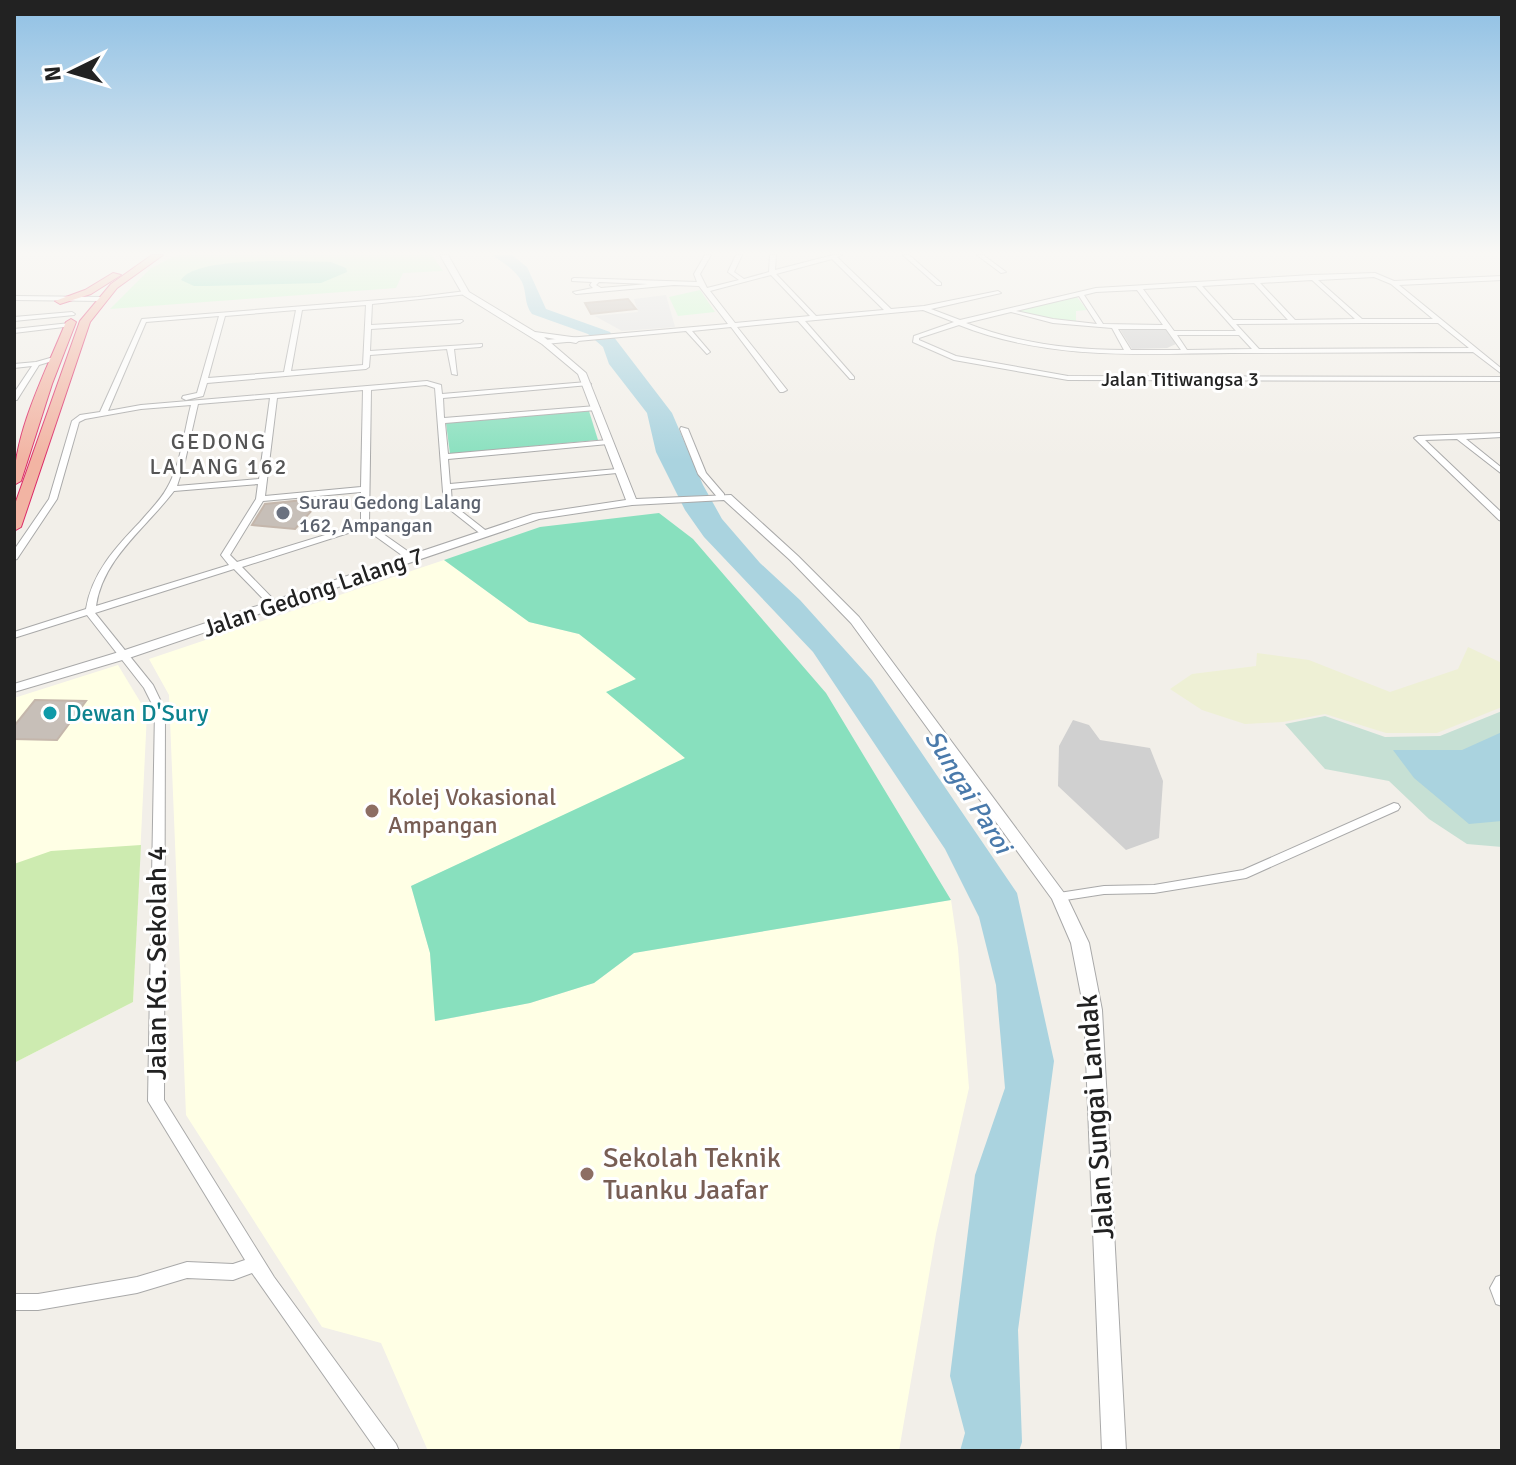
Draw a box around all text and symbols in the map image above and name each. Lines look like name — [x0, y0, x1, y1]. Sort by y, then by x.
north arrow — [32, 32, 112, 112]
text: N — [38, 65, 67, 83]
street label: Jalan Titiwangsa 3 — [1101, 367, 1259, 392]
district label: GEDONG LALANG 162 — [149, 428, 289, 480]
place label: Surau Gedong Lalang 162, Ampangan — [299, 490, 481, 538]
marker: Surau Gedong Lalang 162, Ampangan — [274, 504, 292, 522]
street label: Jalan Gedong Lalang 7 — [199, 540, 427, 644]
place label: Dewan D'Sury — [66, 698, 209, 728]
marker: Dewan D'Sury — [41, 704, 59, 722]
water label: Sungai Paroi — [917, 724, 1020, 862]
place label: Kolej Vokasional Ampangan — [388, 782, 556, 840]
marker: Kolej Vokasional Ampangan — [363, 802, 381, 820]
street label: Jalan KG. Sekolah 4 — [140, 846, 174, 1080]
street label: Jalan Sungai Landak — [1070, 993, 1122, 1241]
place label: Sekolah Teknik Tuanku Jaafar — [603, 1141, 781, 1207]
marker: Sekolah Teknik Tuanku Jaafar — [578, 1165, 596, 1183]

